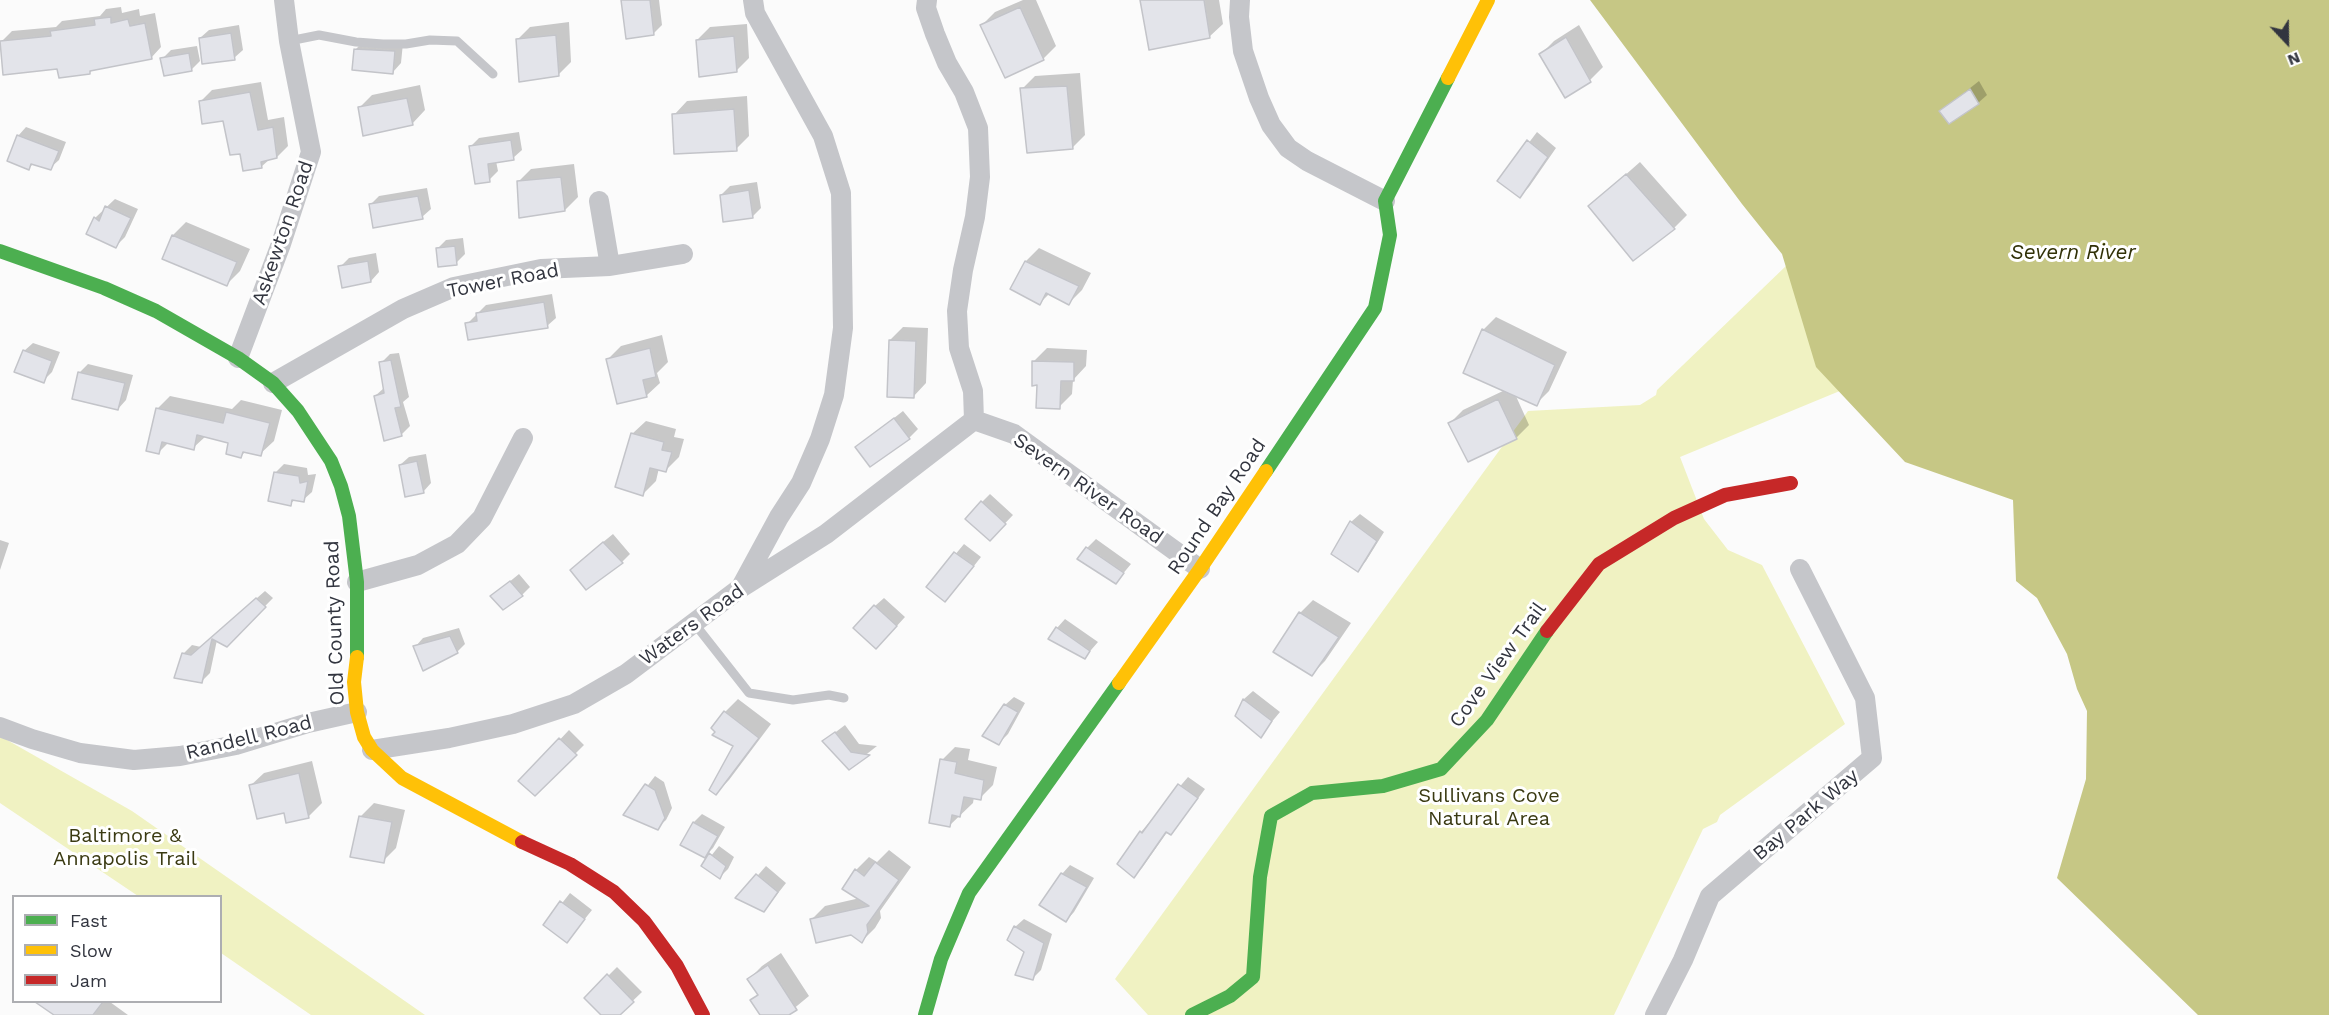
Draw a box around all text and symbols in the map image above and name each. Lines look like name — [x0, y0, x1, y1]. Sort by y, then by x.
north arrow — [2257, 12, 2317, 72]
text: N — [2285, 48, 2303, 70]
street label: Askewton Road — [247, 158, 319, 308]
water label: Severn River — [2010, 240, 2136, 266]
street label: Tower Road — [445, 258, 561, 304]
street label: Severn River Road — [1008, 428, 1168, 550]
street label: Round Bay Road — [1163, 434, 1271, 580]
street label: Old County Road — [320, 540, 350, 706]
street label: Waters Road — [635, 579, 749, 671]
street label: Cove View Trail — [1445, 598, 1551, 732]
street label: Randell Road — [184, 711, 314, 765]
street label: Bay Park Way — [1748, 764, 1864, 866]
park label: Sullivans Cove Natural Area — [1418, 784, 1560, 831]
park label: Baltimore & Annapolis Trail — [53, 824, 197, 871]
legend — [12, 895, 222, 1003]
text: Fast — [70, 910, 107, 931]
text: Slow — [70, 940, 113, 961]
text: Jam — [70, 970, 107, 991]

